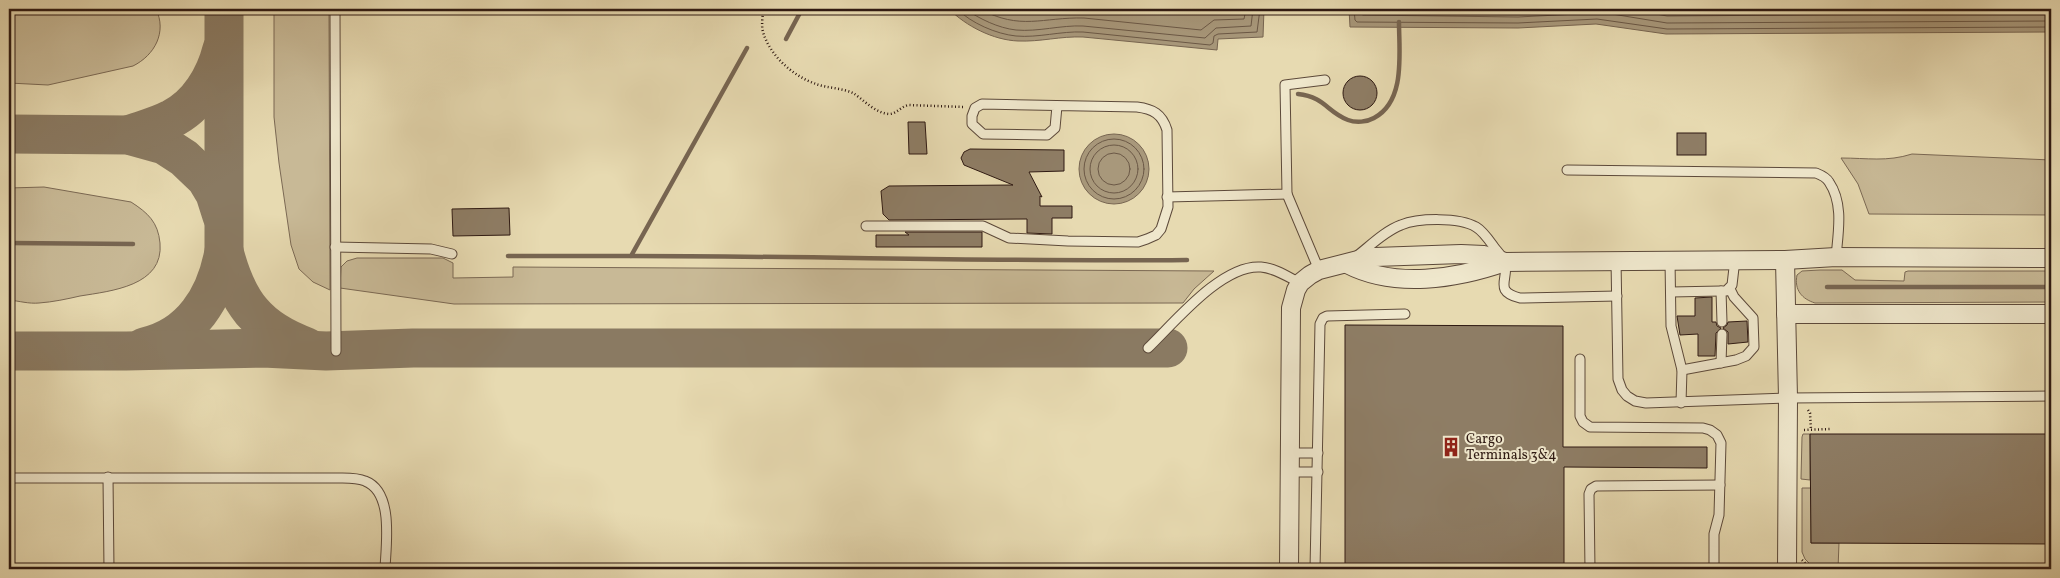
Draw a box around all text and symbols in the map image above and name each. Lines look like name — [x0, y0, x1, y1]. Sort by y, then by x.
place label: Cargo Terminals 3&4 — [1466, 430, 1557, 465]
building icon: Cargo Terminals 3&4 — [1440, 436, 1462, 458]

